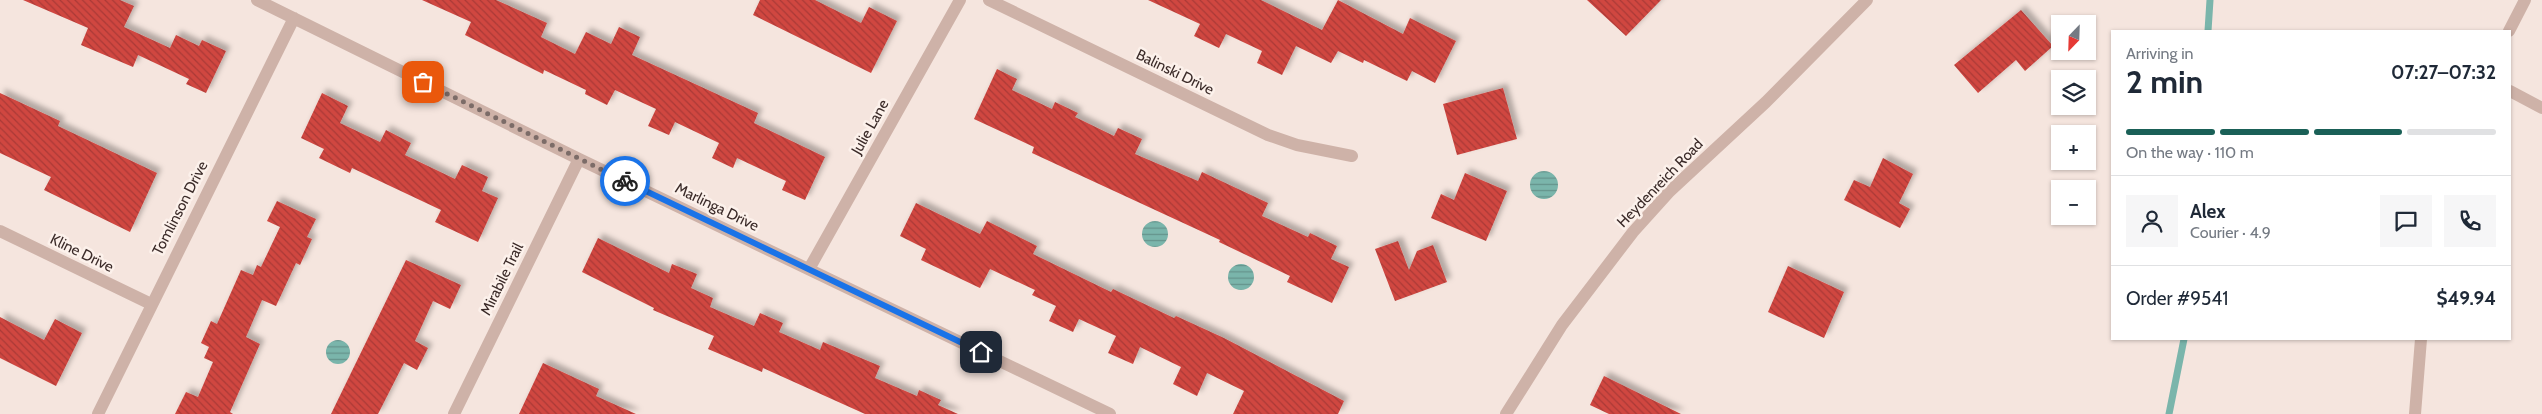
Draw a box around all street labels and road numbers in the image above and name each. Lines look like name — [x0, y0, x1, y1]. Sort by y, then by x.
street label: Balinski Drive — [1133, 45, 1217, 99]
street label: Julie Lane — [847, 96, 893, 159]
street label: Heydenreich Road — [1613, 135, 1707, 231]
street label: Tomlinson Drive — [149, 158, 212, 258]
street label: Marlinga Drive — [672, 179, 762, 235]
street label: Kline Drive — [47, 230, 117, 276]
street label: Mirabile Trail — [477, 239, 527, 318]

